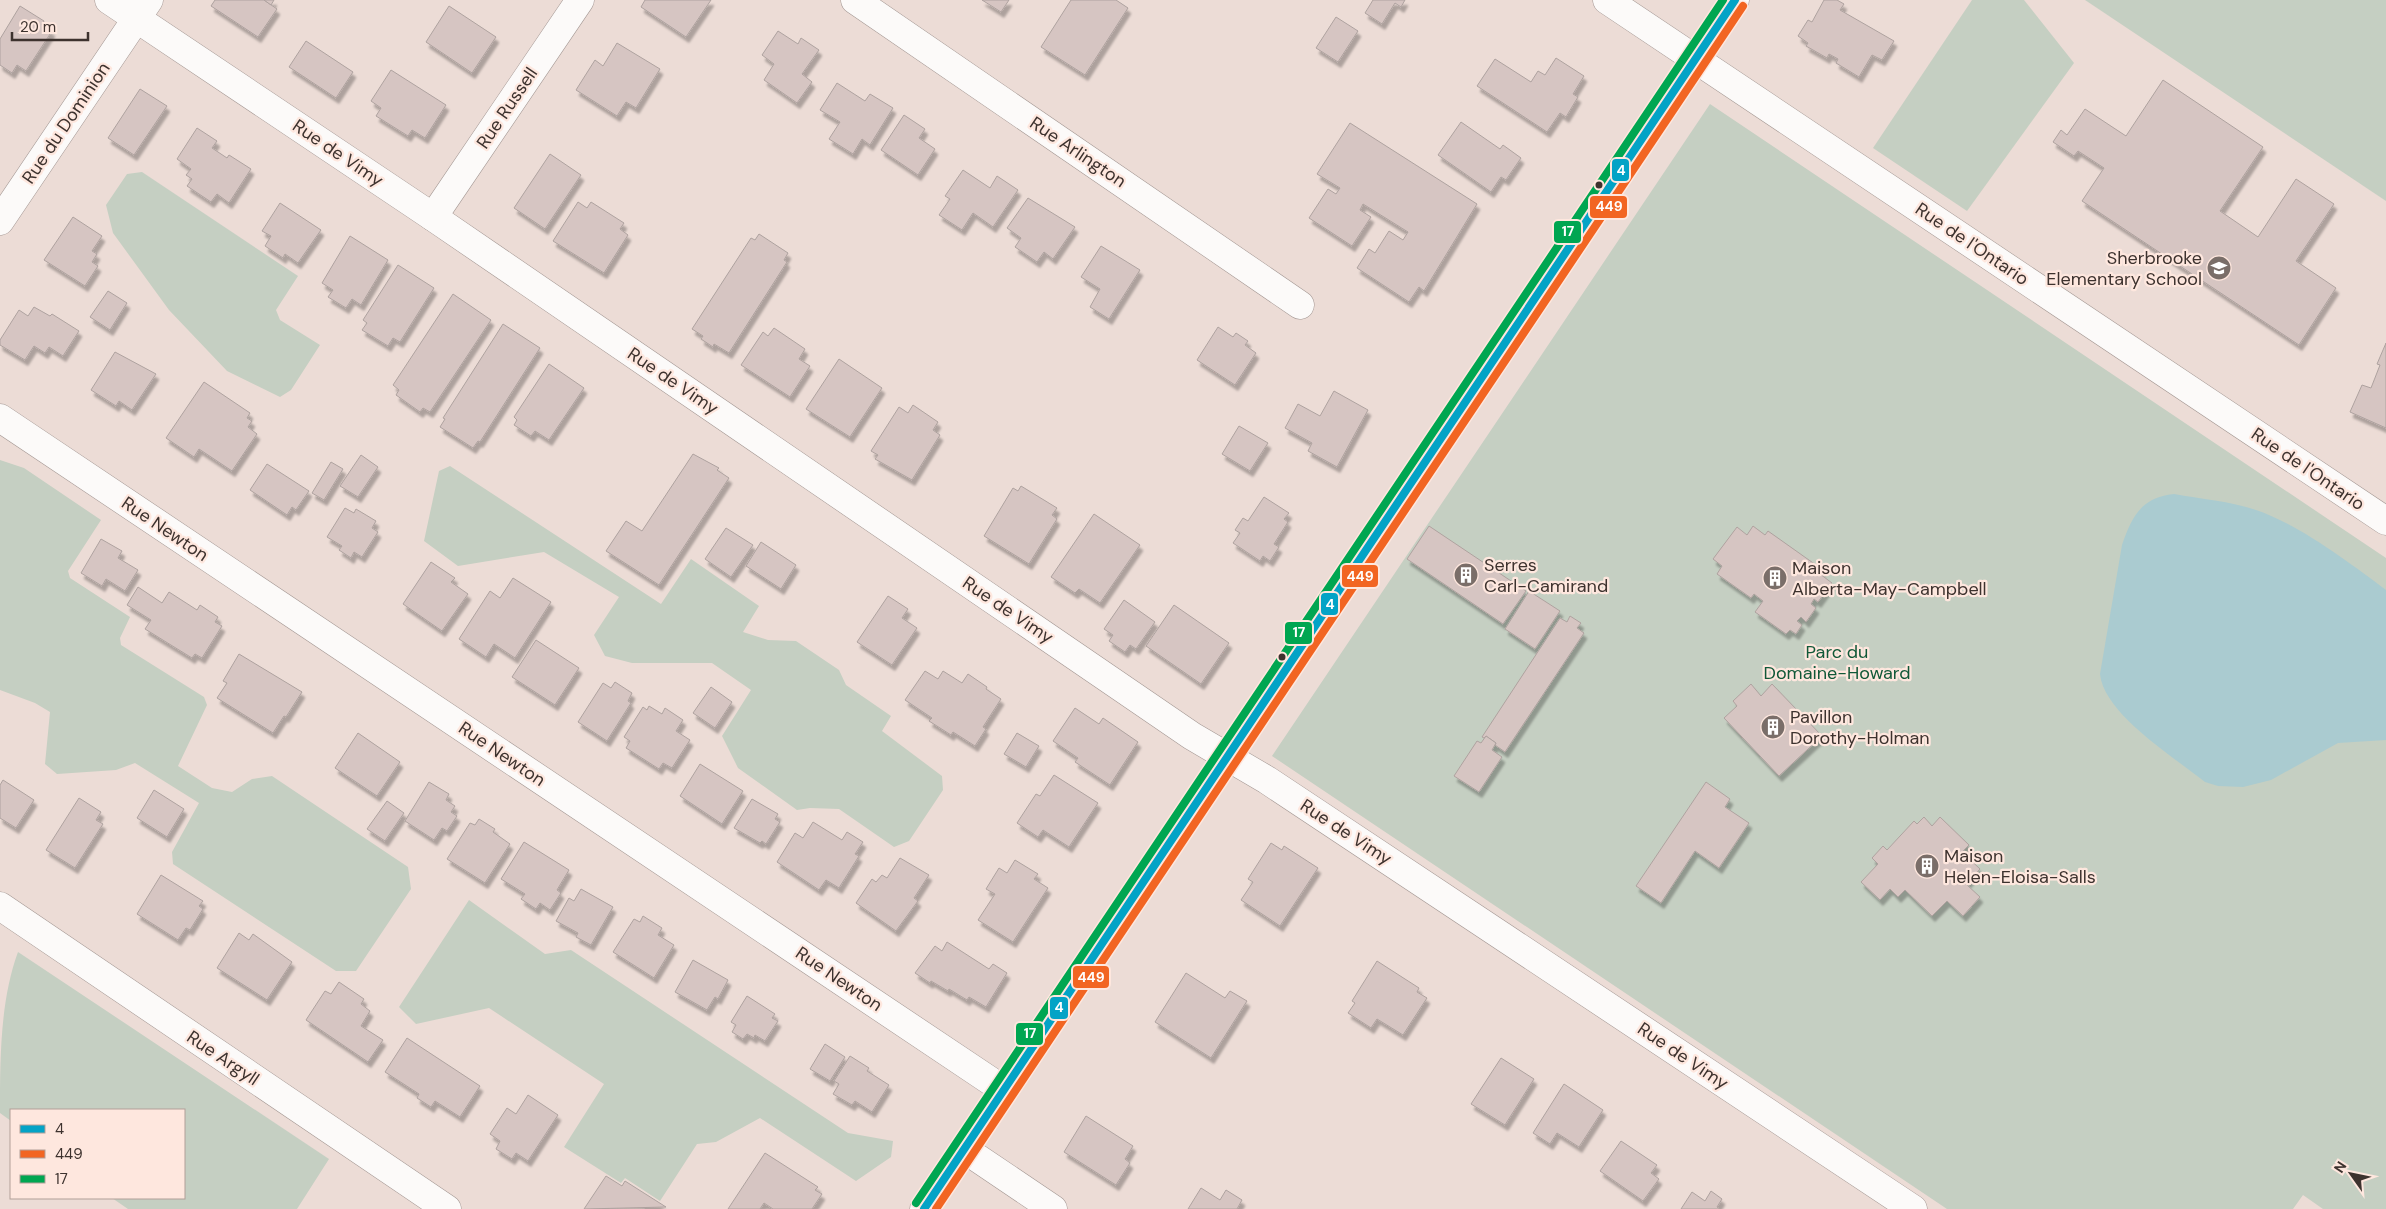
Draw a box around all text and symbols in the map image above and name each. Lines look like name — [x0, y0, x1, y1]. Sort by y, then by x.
scale bar — [12, 10, 89, 42]
text: 20 m — [20, 17, 56, 37]
street label: Rue du Dominion — [16, 58, 116, 188]
street label: Rue Russell — [471, 63, 543, 153]
street label: Rue Arlington — [1025, 111, 1131, 193]
street label: Rue de Vimy — [288, 114, 388, 192]
line badge: 4 — [1611, 158, 1630, 182]
text: 4 — [1616, 161, 1626, 179]
unlabelled marker — [1594, 180, 1604, 190]
line badge: 449 — [1589, 195, 1628, 219]
text: 449 — [1595, 197, 1623, 215]
street label: Rue de l'Ontario — [1911, 197, 2033, 291]
line badge: 17 — [1553, 220, 1582, 244]
text: 17 — [1562, 222, 1575, 240]
place label: Sherbrooke Elementary School — [2046, 246, 2202, 291]
school or university icon: Sherbrooke Elementary School — [2206, 255, 2232, 281]
street label: Rue de Vimy — [623, 342, 723, 420]
street label: Rue de l'Ontario — [2247, 422, 2369, 516]
street label: Rue Newton — [117, 491, 213, 567]
place label: Serres Carl-Camirand — [1484, 553, 1608, 598]
place label: Maison Alberta-May-Campbell — [1792, 556, 1987, 601]
building icon: Serres Carl-Camirand — [1453, 562, 1479, 588]
line badge: 449 — [1341, 564, 1379, 588]
building icon: Maison Alberta-May-Campbell — [1762, 565, 1788, 591]
text: 449 — [1346, 567, 1374, 585]
street label: Rue de Vimy — [958, 571, 1058, 649]
line badge: 4 — [1320, 592, 1339, 616]
text: 4 — [1325, 595, 1335, 613]
line badge: 17 — [1284, 621, 1313, 645]
text: 17 — [1293, 623, 1306, 641]
park label: Parc du Domaine-Howard — [1764, 640, 1910, 685]
unlabelled marker — [1277, 652, 1287, 662]
place label: Pavillon Dorothy-Holman — [1790, 705, 1930, 750]
building icon: Pavillon Dorothy-Holman — [1760, 714, 1786, 740]
street label: Rue Newton — [454, 716, 550, 792]
street label: Rue de Vimy — [1296, 793, 1396, 871]
place label: Maison Helen-Eloisa-Salls — [1944, 844, 2096, 889]
building icon: Maison Helen-Eloisa-Salls — [1914, 853, 1940, 879]
street label: Rue Newton — [791, 941, 887, 1017]
line badge: 449 — [1072, 965, 1110, 989]
text: 449 — [1077, 968, 1105, 986]
line badge: 4 — [1049, 996, 1069, 1020]
text: 4 — [1054, 998, 1064, 1016]
street label: Rue de Vimy — [1633, 1017, 1733, 1095]
line badge: 17 — [1015, 1022, 1044, 1046]
text: 17 — [1024, 1024, 1037, 1042]
street label: Rue Argyll — [182, 1025, 264, 1091]
legend — [10, 1109, 185, 1199]
text: 4 — [55, 1119, 64, 1139]
text: 449 — [55, 1144, 83, 1164]
north arrow — [2326, 1149, 2376, 1199]
text: N — [2330, 1158, 2350, 1176]
text: 17 — [55, 1169, 68, 1189]

